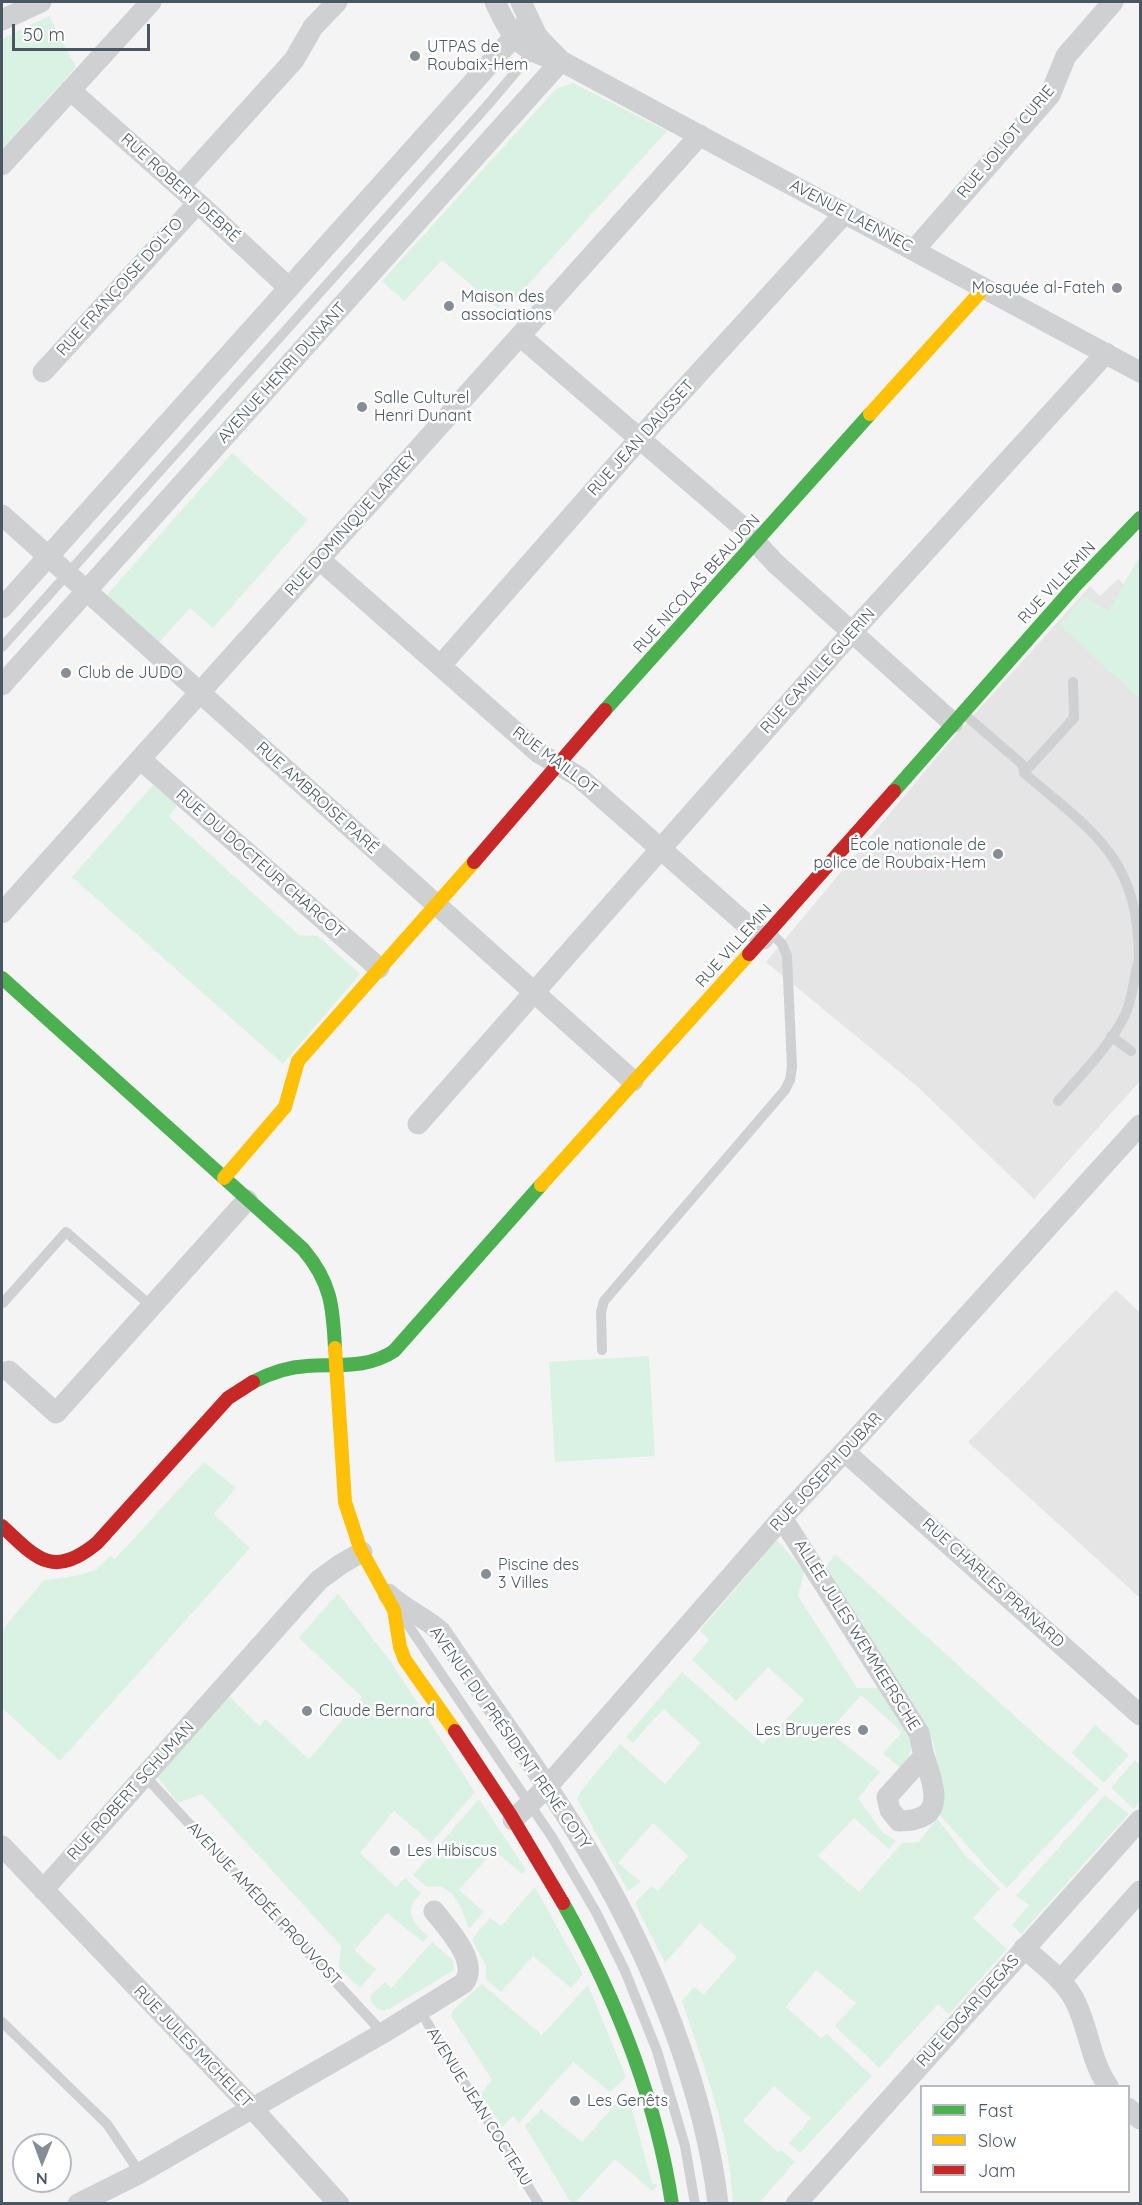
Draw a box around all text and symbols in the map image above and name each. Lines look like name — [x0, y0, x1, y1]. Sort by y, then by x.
scale bar — [15, 12, 153, 50]
text: 50 m — [23, 23, 65, 46]
place label: UTPAS de Roubaix-Hem — [427, 37, 528, 75]
marker: UTPAS de Roubaix-Hem — [408, 49, 422, 63]
street label: RUE JOLIOT CURIE — [953, 82, 1059, 202]
street label: RUE ROBERT DEBRÉ — [117, 130, 243, 246]
street label: AVENUE LAENNEC — [786, 176, 916, 256]
street label: RUE FRANÇOISE DOLTO — [53, 214, 187, 360]
place label: Mosquée al-Fateh — [972, 278, 1105, 298]
marker: Mosquée al-Fateh — [1110, 281, 1124, 295]
place label: Maison des associations — [461, 287, 552, 325]
street label: AVENUE HENRI DUNANT — [214, 299, 350, 447]
marker: Maison des associations — [442, 299, 456, 313]
street label: RUE JEAN DAUSSET — [584, 376, 698, 500]
place label: Salle Culturel Henri Dunant — [374, 388, 472, 426]
marker: Salle Culturel Henri Dunant — [355, 400, 369, 414]
street label: RUE DOMINIQUE LARREY — [281, 448, 421, 600]
street label: RUE NICOLAS BEAUJON — [630, 511, 764, 657]
street label: RUE VILLEMIN — [1014, 538, 1100, 628]
street label: RUE CAMILLE GUERIN — [757, 604, 879, 738]
place label: Club de JUDO — [78, 663, 183, 683]
marker: Club de JUDO — [59, 666, 73, 680]
street label: RUE MAILLOT — [509, 723, 601, 799]
street label: RUE AMBROISE PARÉ — [252, 738, 382, 858]
street label: RUE DU DOCTEUR CHARCOT — [172, 786, 348, 942]
place label: École nationale de police de Roubaix-Hem — [813, 835, 986, 873]
marker: École nationale de police de Roubaix-Hem — [991, 847, 1005, 861]
street label: RUE VILLEMIN — [692, 901, 776, 991]
street label: RUE JOSEPH DUBAR — [766, 1409, 886, 1535]
street label: RUE CHARLES PRANARD — [918, 1514, 1068, 1652]
street label: ALLÉE JULES WEMMEERSCHE — [790, 1536, 924, 1734]
place label: Piscine des 3 Villes — [498, 1555, 579, 1593]
marker: Piscine des 3 Villes — [479, 1567, 493, 1581]
street label: AVENUE DU PRÉSIDENT RENÉ COTY — [426, 1623, 594, 1853]
place label: Claude Bernard — [319, 1701, 435, 1721]
marker: Claude Bernard — [300, 1704, 314, 1718]
street label: RUE ROBERT SCHUMAN — [64, 1718, 198, 1864]
place label: Les Bruyeres — [755, 1720, 851, 1740]
marker: Les Bruyeres — [856, 1723, 870, 1737]
street label: AVENUE AMÉDÉE PROUVOST — [183, 1818, 345, 1990]
place label: Les Hibiscus — [407, 1841, 497, 1861]
marker: Les Hibiscus — [388, 1844, 402, 1858]
street label: RUE EDGAR DEGAS — [913, 1951, 1023, 2071]
street label: RUE JULES MICHELET — [130, 1982, 256, 2112]
street label: AVENUE JEAN COCTEAU — [422, 2024, 536, 2190]
legend — [920, 2085, 1130, 2193]
place label: Les Genêts — [587, 2091, 668, 2111]
marker: Les Genêts — [568, 2094, 582, 2108]
text: Fast — [978, 2099, 1013, 2122]
text: Slow — [978, 2129, 1016, 2152]
north arrow — [12, 2133, 72, 2193]
text: Jam — [978, 2159, 1016, 2182]
text: N — [36, 2169, 48, 2189]

